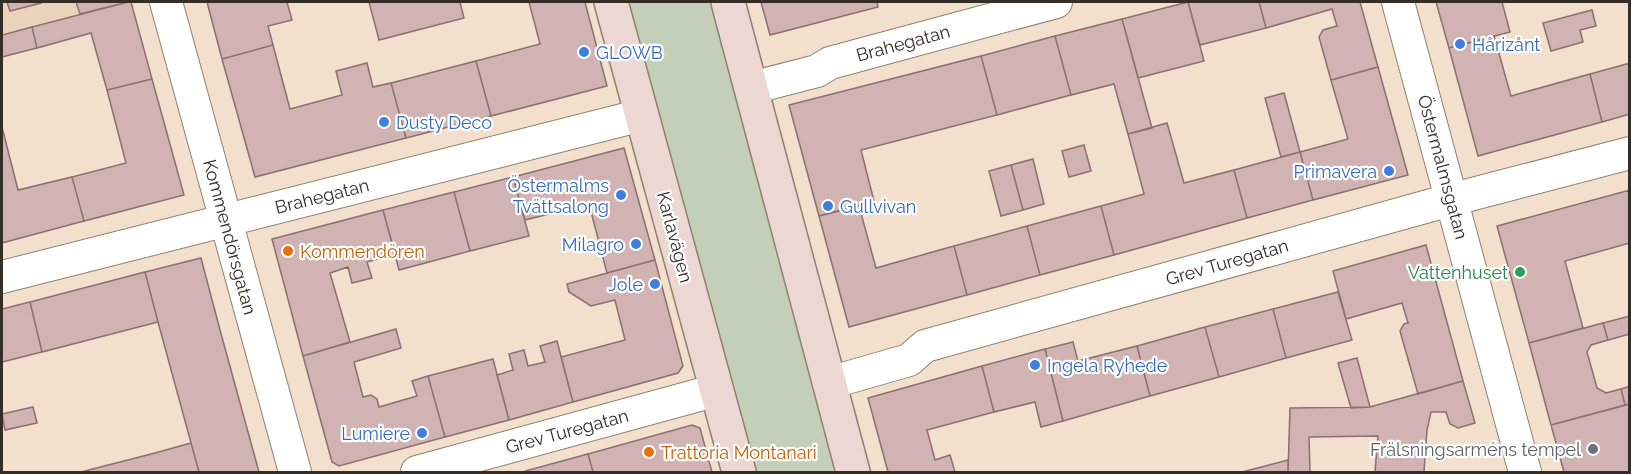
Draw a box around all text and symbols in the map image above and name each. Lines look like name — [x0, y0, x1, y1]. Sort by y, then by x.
street label: Brahegatan — [854, 20, 952, 66]
place label: Hårizånt — [1472, 34, 1540, 55]
marker: Hårizånt — [1453, 37, 1467, 51]
place label: GLOWB — [596, 42, 663, 63]
marker: GLOWB — [577, 45, 591, 59]
street label: Östermalmsgatan — [1414, 92, 1472, 242]
place label: Dusty Deco — [396, 112, 492, 133]
marker: Dusty Deco — [377, 115, 391, 129]
street label: Kommendörsgatan — [199, 157, 261, 317]
place label: Primavera — [1294, 161, 1377, 182]
marker: Primavera — [1382, 164, 1396, 178]
street label: Brahegatan — [273, 174, 371, 218]
place label: Östermalms Tvättsalong — [508, 175, 609, 217]
marker: Östermalms Tvättsalong — [614, 188, 628, 202]
street label: Karlavägen — [653, 189, 697, 285]
place label: Gullvivan — [840, 196, 916, 217]
marker: Gullvivan — [821, 199, 835, 213]
place label: Milagro — [562, 234, 624, 255]
street label: Grev Turegatan — [1163, 234, 1291, 290]
marker: Milagro — [629, 237, 643, 251]
place label: Kommendören — [300, 241, 425, 262]
marker: Kommendören — [281, 244, 295, 258]
place label: Vattenhuset — [1408, 262, 1508, 283]
marker: Vattenhuset — [1513, 265, 1527, 279]
place label: Jole — [608, 274, 643, 295]
marker: Jole — [648, 277, 662, 291]
place label: Ingela Ryhede — [1047, 355, 1168, 376]
marker: Ingela Ryhede — [1028, 358, 1042, 372]
street label: Grev Turegatan — [503, 405, 631, 457]
place label: Lumiere — [341, 423, 410, 444]
marker: Lumiere — [415, 426, 429, 440]
place label: Frälsningsarméns tempel — [1370, 439, 1581, 460]
place label: Trattoria Montanari — [661, 442, 817, 463]
marker: Frälsningsarméns tempel — [1586, 442, 1600, 456]
marker: Trattoria Montanari — [642, 445, 656, 459]

